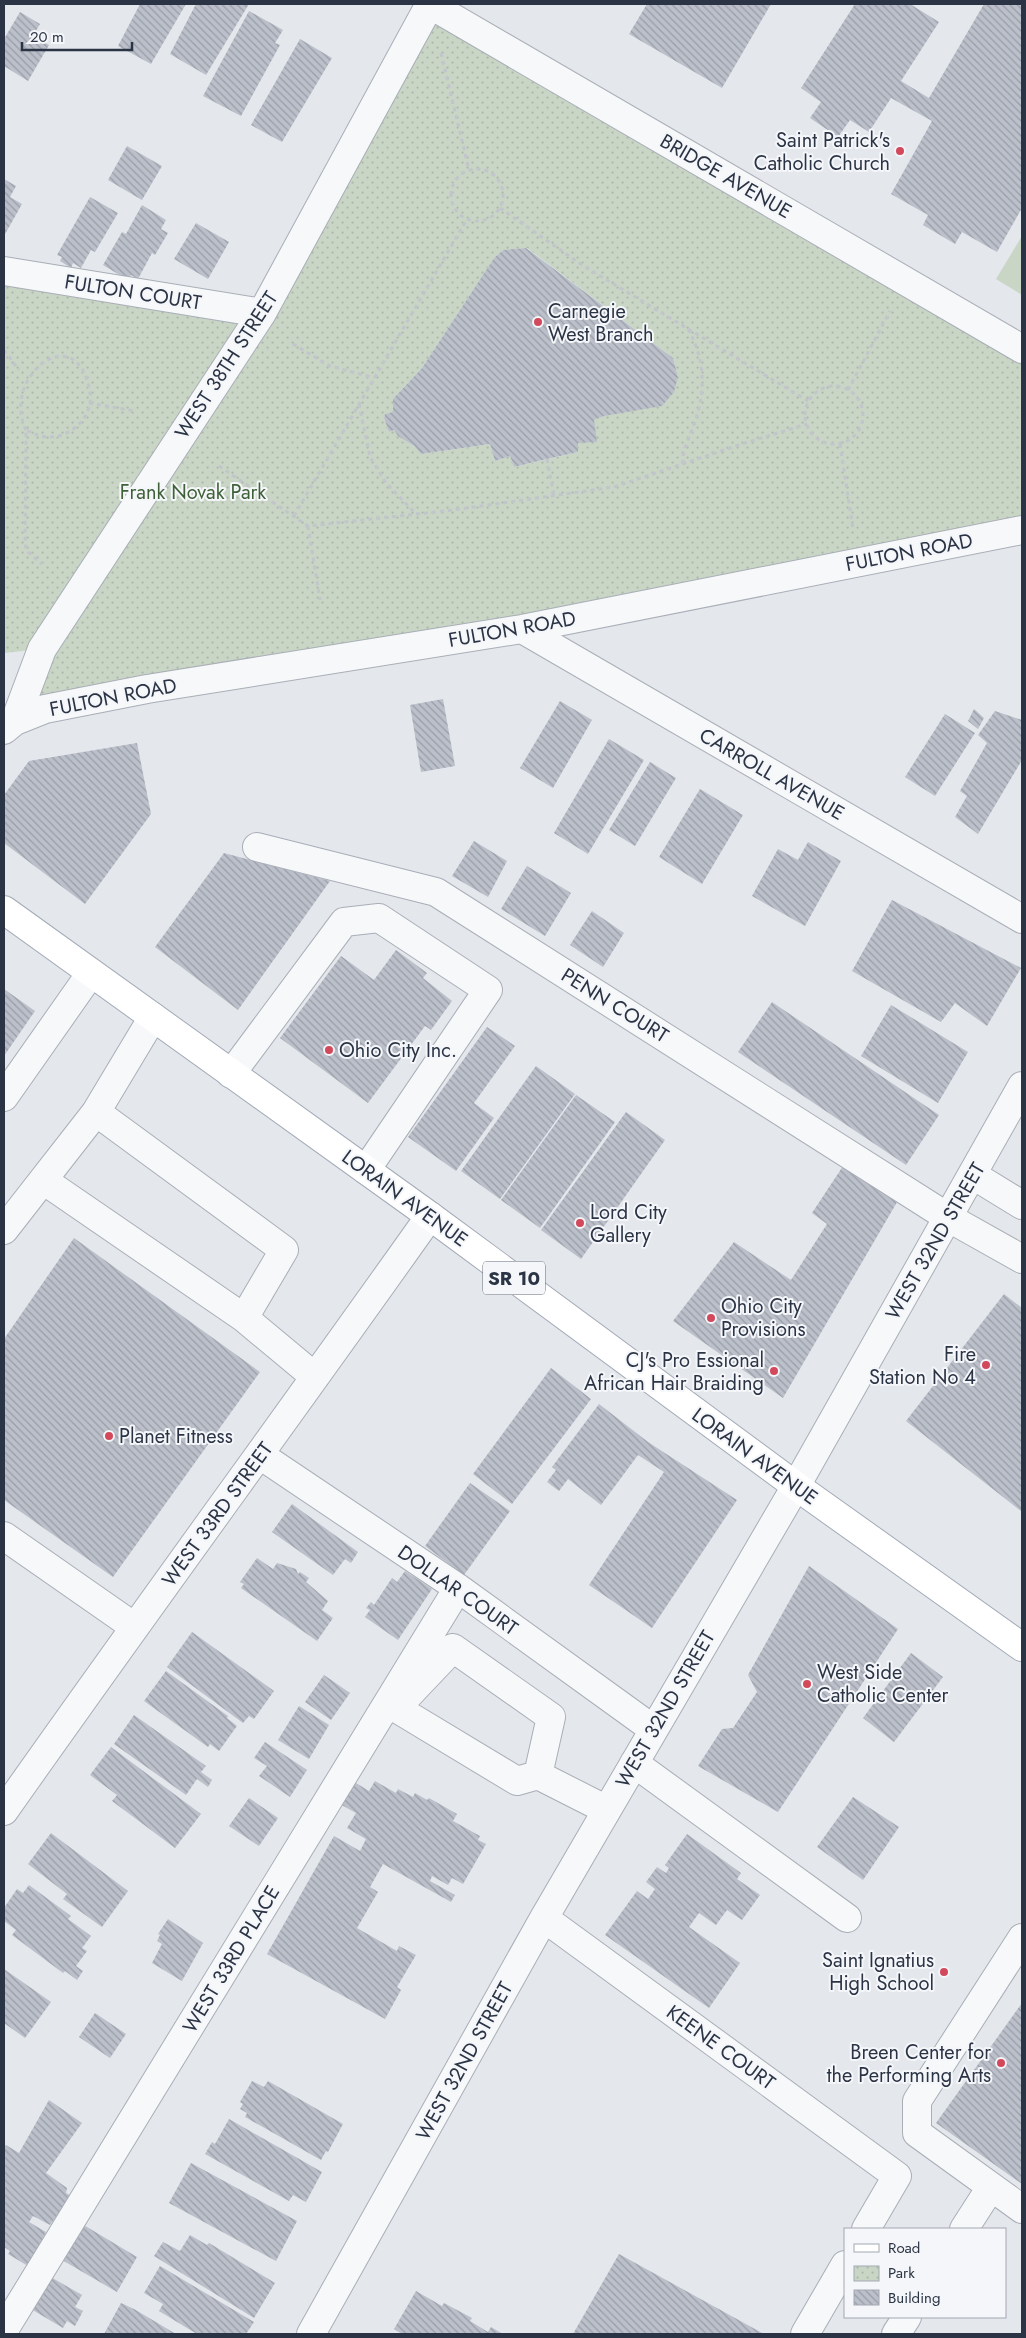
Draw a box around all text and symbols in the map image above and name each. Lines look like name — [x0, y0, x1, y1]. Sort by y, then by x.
scale bar — [22, 20, 132, 52]
text: 20 m — [30, 26, 64, 48]
place label: Saint Patrick's Catholic Church — [754, 126, 890, 178]
street label: BRIDGE AVENUE — [655, 127, 797, 226]
marker: Saint Patrick's Catholic Church — [894, 145, 906, 157]
street label: FULTON COURT — [62, 267, 204, 318]
street label: WEST 38TH STREET — [168, 285, 285, 445]
place label: Carnegie West Branch — [548, 297, 654, 349]
marker: Carnegie West Branch — [532, 316, 544, 328]
park label: Frank Novak Park — [120, 478, 266, 507]
street label: FULTON ROAD — [843, 526, 975, 579]
street label: FULTON ROAD — [446, 604, 578, 655]
street label: FULTON ROAD — [47, 671, 179, 724]
street label: CARROLL AVENUE — [694, 721, 850, 828]
street label: PENN COURT — [556, 961, 675, 1050]
place label: Ohio City Inc. — [339, 1036, 457, 1065]
marker: Ohio City Inc. — [323, 1044, 335, 1056]
street label: LORAIN AVENUE — [336, 1143, 474, 1254]
street label: WEST 32ND STREET — [879, 1157, 993, 1325]
place label: Lord City Gallery — [590, 1198, 667, 1250]
marker: Lord City Gallery — [574, 1217, 586, 1229]
road number: SR 10 — [483, 1262, 545, 1294]
place label: Ohio City Provisions — [721, 1292, 805, 1344]
marker: Ohio City Provisions — [705, 1312, 717, 1324]
place label: Fire Station No 4 — [869, 1340, 976, 1392]
place label: CJ's Pro Essional African Hair Braiding — [584, 1346, 764, 1398]
marker: Fire Station No 4 — [980, 1359, 992, 1371]
marker: CJ's Pro Essional African Hair Braiding — [768, 1365, 780, 1377]
street label: LORAIN AVENUE — [686, 1401, 824, 1512]
place label: Planet Fitness — [119, 1422, 233, 1451]
marker: Planet Fitness — [103, 1430, 115, 1442]
street label: WEST 33RD STREET — [155, 1435, 280, 1593]
street label: DOLLAR COURT — [392, 1538, 524, 1643]
street label: WEST 32ND STREET — [609, 1625, 723, 1793]
place label: West Side Catholic Center — [817, 1658, 948, 1710]
marker: West Side Catholic Center — [801, 1678, 813, 1690]
street label: WEST 33RD PLACE — [176, 1880, 287, 2039]
place label: Saint Ignatius High School — [822, 1946, 934, 1998]
marker: Saint Ignatius High School — [938, 1966, 950, 1978]
street label: WEST 32ND STREET — [409, 1976, 520, 2146]
street label: KEENE COURT — [660, 1998, 782, 2097]
place label: Breen Center for the Performing Arts — [827, 2038, 991, 2090]
marker: Breen Center for the Performing Arts — [995, 2057, 1007, 2069]
legend — [844, 2228, 1006, 2318]
text: Road — [888, 2237, 920, 2259]
text: Park — [888, 2262, 915, 2284]
text: Building — [888, 2287, 940, 2309]

